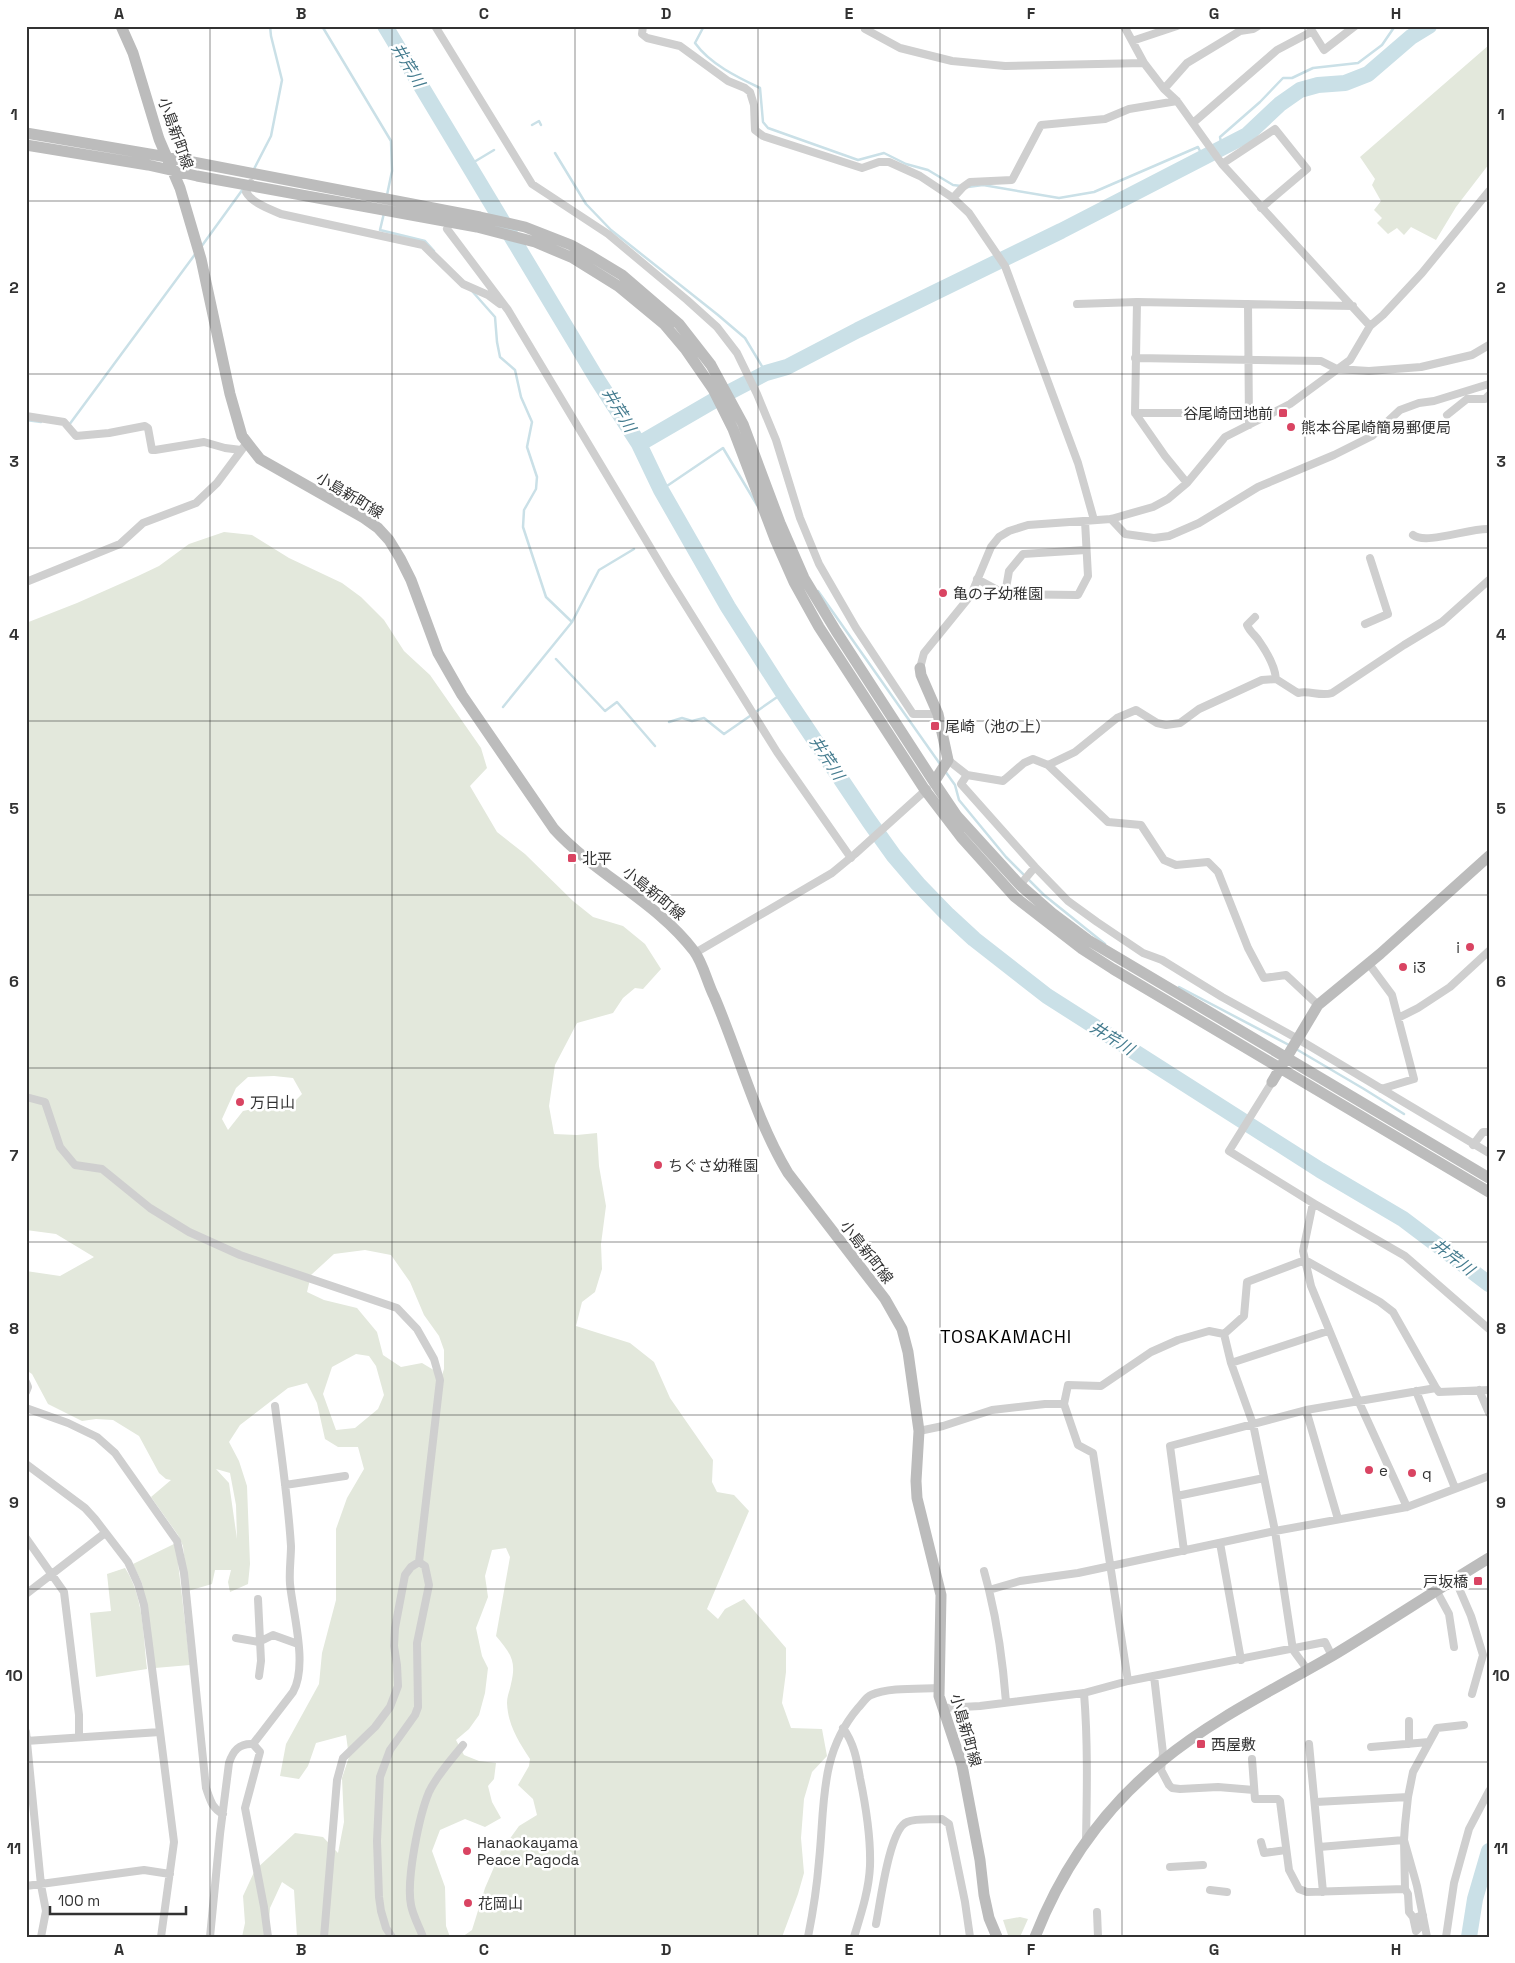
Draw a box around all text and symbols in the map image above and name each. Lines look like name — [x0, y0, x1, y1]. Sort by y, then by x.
text: A — [114, 3, 124, 24]
text: B — [296, 3, 306, 24]
text: C — [479, 3, 489, 24]
text: D — [661, 3, 671, 24]
text: E — [845, 3, 854, 24]
text: F — [1027, 3, 1036, 24]
text: G — [1209, 3, 1219, 24]
text: H — [1391, 3, 1401, 24]
water label: 井芹川 — [387, 39, 430, 93]
street label: 小島新町線 — [154, 95, 198, 171]
text: 1 — [10, 104, 18, 125]
text: 1 — [1497, 104, 1505, 125]
text: 2 — [9, 277, 19, 298]
text: 2 — [1496, 277, 1506, 298]
water label: 井芹川 — [598, 384, 641, 438]
place label: 谷尾崎団地前 — [1183, 404, 1273, 423]
marker: 谷尾崎団地前 — [1277, 407, 1289, 419]
place label: 熊本谷尾崎簡易郵便局 — [1301, 418, 1451, 437]
marker: 熊本谷尾崎簡易郵便局 — [1285, 421, 1297, 433]
text: 3 — [9, 451, 19, 472]
text: 3 — [1496, 451, 1506, 472]
street label: 小島新町線 — [313, 468, 387, 522]
place label: 亀の子幼稚園 — [953, 584, 1043, 603]
marker: 亀の子幼稚園 — [937, 587, 949, 599]
text: 4 — [9, 624, 19, 645]
text: 4 — [1496, 624, 1506, 645]
place label: 尾崎（池の上） — [945, 717, 1050, 736]
marker: 尾崎（池の上） — [929, 720, 941, 732]
water label: 井芹川 — [805, 732, 850, 786]
text: 5 — [9, 798, 19, 819]
text: 5 — [1496, 798, 1506, 819]
place label: 北平 — [582, 849, 612, 868]
marker: 北平 — [566, 852, 578, 864]
street label: 小島新町線 — [619, 862, 689, 924]
place label: i — [1456, 938, 1460, 957]
marker: i — [1464, 941, 1476, 953]
place label: i3 — [1413, 958, 1426, 977]
marker: i3 — [1397, 961, 1409, 973]
text: 6 — [9, 971, 19, 992]
text: 6 — [1496, 971, 1506, 992]
water label: 井芹川 — [1086, 1016, 1140, 1061]
place label: 万日山 — [250, 1093, 295, 1112]
marker: 万日山 — [234, 1096, 246, 1108]
text: 7 — [10, 1145, 19, 1166]
text: 7 — [1497, 1145, 1506, 1166]
place label: ちぐさ幼稚園 — [668, 1156, 758, 1175]
marker: ちぐさ幼稚園 — [652, 1159, 664, 1171]
street label: 小島新町線 — [836, 1217, 898, 1287]
water label: 井芹川 — [1428, 1234, 1480, 1281]
text: 8 — [9, 1318, 19, 1339]
text: 8 — [1496, 1318, 1506, 1339]
district label: TOSAKAMACHI — [940, 1325, 1072, 1348]
place label: e — [1379, 1461, 1388, 1480]
marker: e — [1363, 1464, 1375, 1476]
place label: q — [1422, 1464, 1432, 1483]
marker: q — [1406, 1467, 1418, 1479]
text: 9 — [9, 1492, 19, 1513]
text: 9 — [1496, 1492, 1506, 1513]
place label: 戸坂橋 — [1423, 1572, 1468, 1591]
marker: 戸坂橋 — [1472, 1575, 1484, 1587]
text: 10 — [5, 1665, 23, 1686]
text: 10 — [1492, 1665, 1510, 1686]
street label: 小島新町線 — [947, 1691, 985, 1769]
place label: 西屋敷 — [1211, 1735, 1256, 1754]
marker: 西屋敷 — [1195, 1738, 1207, 1750]
place label: Hanaokayama Peace Pagoda — [477, 1833, 580, 1869]
text: 11 — [7, 1838, 21, 1859]
text: 11 — [1494, 1838, 1508, 1859]
marker: Hanaokayama Peace Pagoda — [461, 1845, 473, 1857]
scale bar — [50, 1883, 186, 1915]
text: 100 m — [58, 1891, 100, 1910]
place label: 花岡山 — [478, 1894, 523, 1913]
marker: 花岡山 — [462, 1897, 474, 1909]
text: A — [114, 1939, 124, 1960]
text: B — [296, 1939, 306, 1960]
text: C — [479, 1939, 489, 1960]
text: D — [661, 1939, 671, 1960]
text: E — [845, 1939, 854, 1960]
text: F — [1027, 1939, 1036, 1960]
text: G — [1209, 1939, 1219, 1960]
text: H — [1391, 1939, 1401, 1960]

